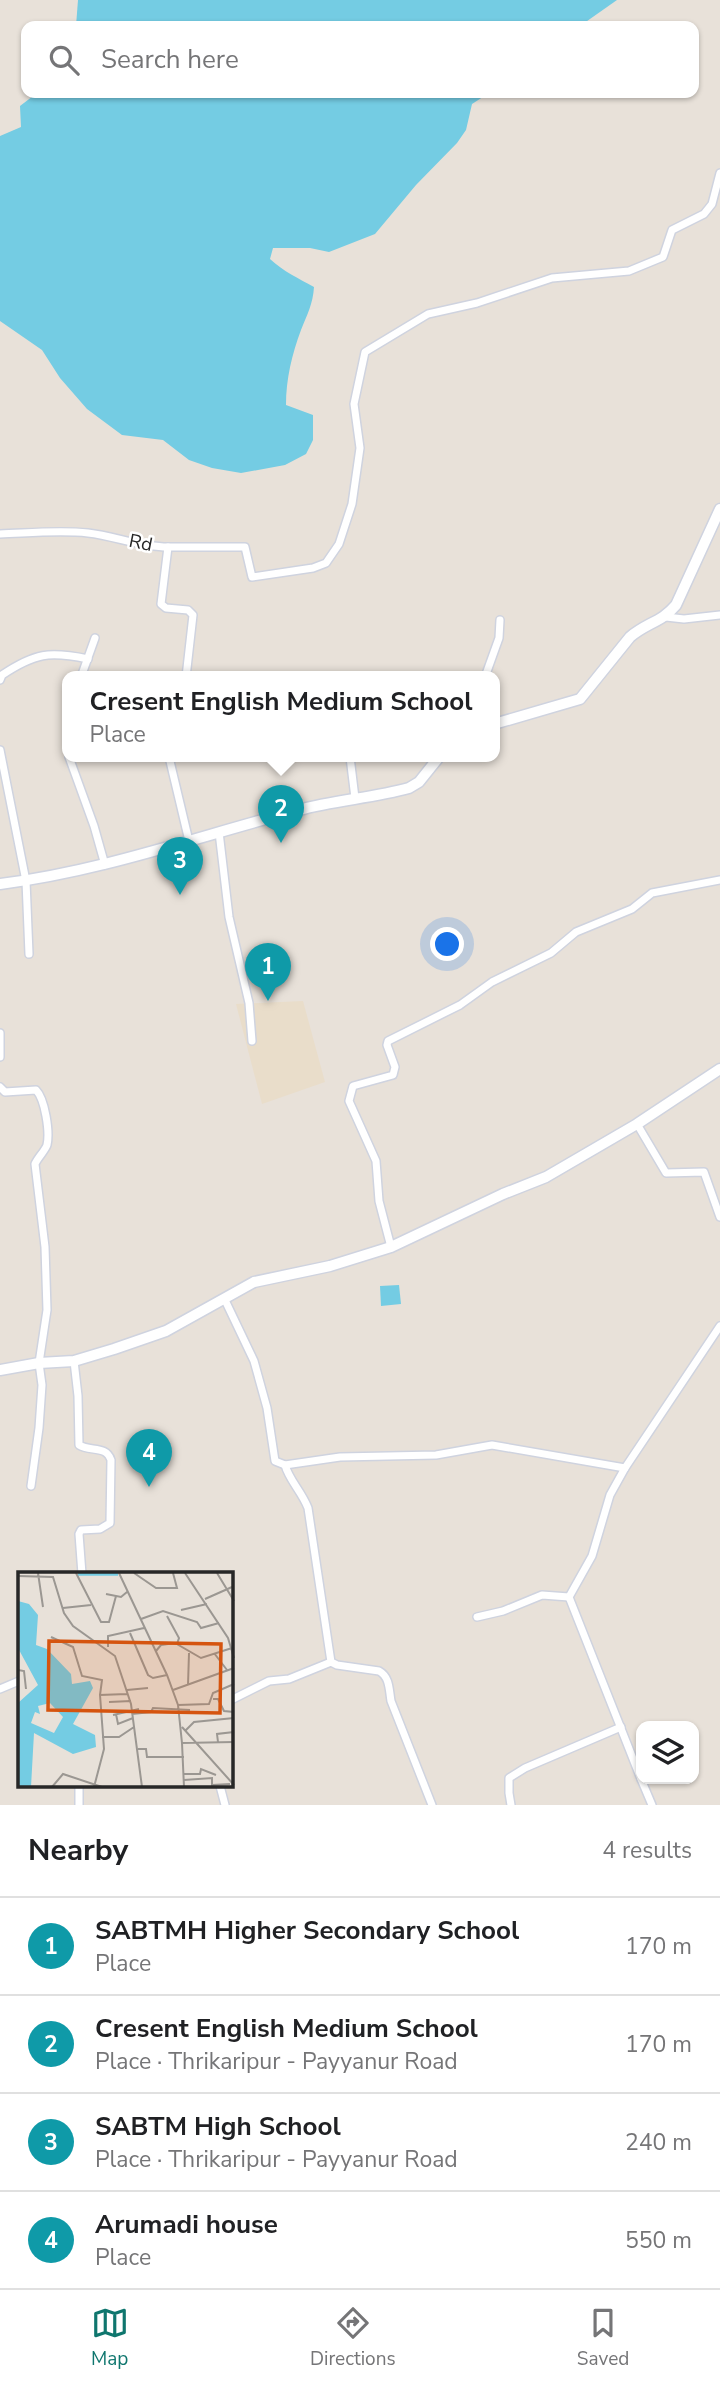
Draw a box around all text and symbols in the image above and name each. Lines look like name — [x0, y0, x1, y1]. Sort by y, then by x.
search box — [21, 21, 699, 98]
icon: search — [45, 41, 83, 79]
text: Search here — [101, 42, 239, 77]
street label: Rd — [127, 528, 155, 558]
popup — [62, 671, 500, 762]
text: Cresent English Medium School — [90, 684, 472, 719]
text: Place — [90, 719, 146, 750]
pin: 2 — [258, 785, 304, 843]
pin: 3 — [157, 837, 203, 895]
your location — [430, 927, 464, 961]
pin: 1 — [245, 943, 291, 1001]
pin: 4 — [126, 1429, 172, 1487]
inset map — [18, 1572, 233, 1787]
map controls — [636, 1721, 699, 1784]
button: layers — [636, 1721, 699, 1784]
text: Nearby — [28, 1830, 128, 1871]
text: 4 results — [602, 1835, 692, 1866]
text: SABTMH Higher Secondary School — [95, 1913, 519, 1948]
text: 1 — [44, 1931, 58, 1962]
text: 170 m — [625, 1931, 692, 1962]
text: Place — [95, 1948, 151, 1979]
text: Cresent English Medium School — [95, 2011, 478, 2046]
text: 2 — [44, 2029, 58, 2060]
text: 170 m — [625, 2029, 692, 2060]
text: Place · Thrikaripur - Payyanur Road — [95, 2046, 458, 2077]
text: SABTM High School — [95, 2109, 341, 2144]
text: 3 — [44, 2127, 58, 2158]
text: 240 m — [625, 2127, 692, 2158]
text: Place · Thrikaripur - Payyanur Road — [95, 2144, 458, 2175]
text: Arumadi house — [95, 2207, 278, 2242]
text: 4 — [44, 2225, 58, 2256]
text: 550 m — [625, 2225, 692, 2256]
text: Place — [95, 2242, 151, 2273]
tab: Map — [91, 2304, 129, 2372]
tab: Directions — [310, 2304, 396, 2372]
tab: Saved — [577, 2304, 629, 2372]

